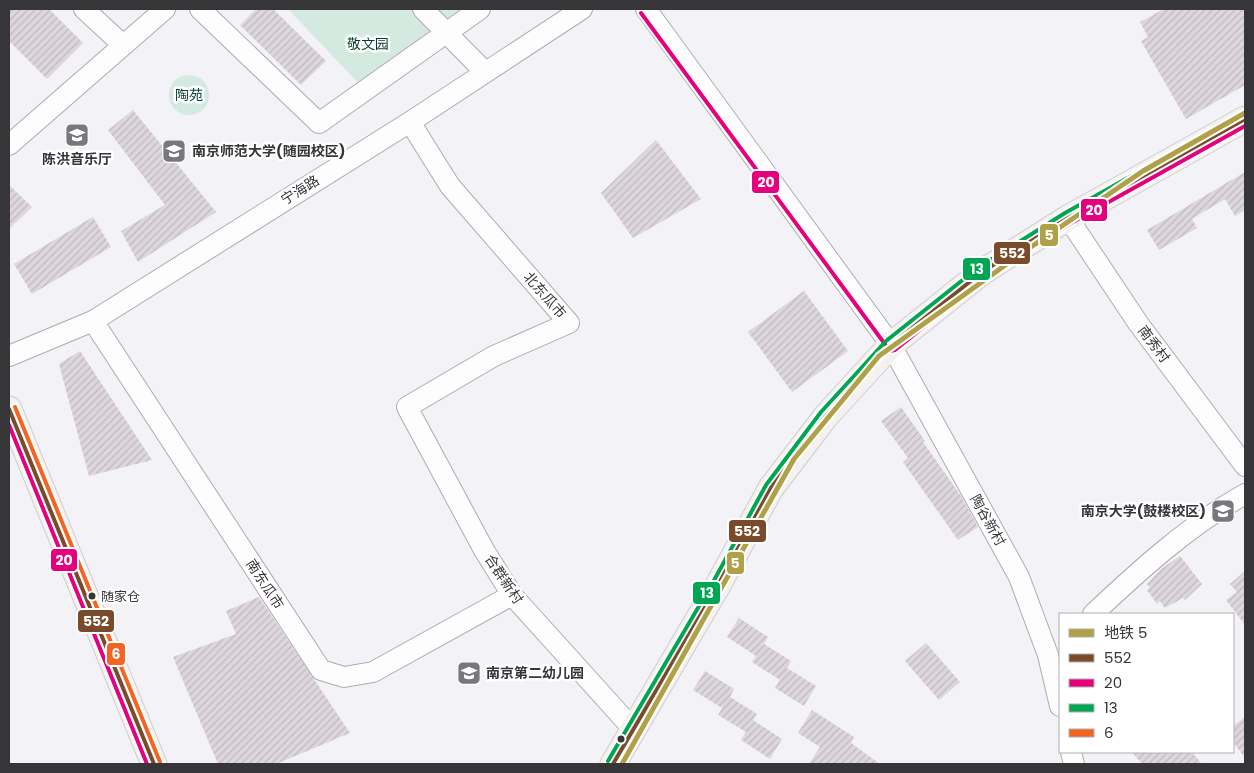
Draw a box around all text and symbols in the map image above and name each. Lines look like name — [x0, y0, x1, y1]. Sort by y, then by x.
park label: 敬文园 — [347, 34, 389, 54]
park label: 陶苑 — [175, 85, 203, 105]
school or university icon: 陈洪音乐厅 — [64, 122, 90, 148]
school or university icon: 南京师范大学(随园校区) — [161, 138, 187, 164]
place label: 南京师范大学(随园校区) — [192, 141, 345, 161]
place label: 陈洪音乐厅 — [42, 149, 112, 169]
street label: 宁海路 — [277, 170, 323, 210]
line badge: 20 — [751, 170, 780, 194]
text: 20 — [757, 172, 775, 192]
line badge: 20 — [1080, 198, 1108, 222]
text: 20 — [1085, 200, 1103, 220]
line badge: 5 — [1039, 223, 1059, 247]
text: 5 — [1044, 225, 1054, 245]
line badge: 552 — [993, 241, 1031, 265]
text: 552 — [999, 243, 1025, 263]
line badge: 13 — [962, 257, 991, 281]
text: 13 — [970, 259, 984, 279]
street label: 北东瓜市 — [519, 267, 571, 323]
street label: 南秀村 — [1133, 321, 1175, 367]
street label: 陶谷新村 — [966, 491, 1010, 549]
school or university icon: 南京大学(鼓楼校区) — [1210, 498, 1236, 524]
place label: 南京大学(鼓楼校区) — [1081, 501, 1206, 521]
line badge: 552 — [728, 519, 767, 543]
text: 552 — [734, 521, 760, 541]
line badge: 20 — [50, 548, 78, 572]
text: 20 — [55, 550, 73, 570]
street label: 合群新村 — [480, 550, 528, 608]
line badge: 5 — [726, 551, 745, 575]
text: 5 — [730, 553, 740, 573]
street label: 南东瓜市 — [241, 555, 289, 613]
line badge: 13 — [692, 581, 721, 605]
text: 13 — [700, 583, 714, 603]
place label: 随家仓 — [101, 587, 140, 606]
marker: 随家仓 — [87, 591, 97, 601]
line badge: 552 — [77, 609, 115, 633]
text: 552 — [83, 611, 109, 631]
legend — [1059, 613, 1234, 753]
text: 地铁 5 — [1104, 622, 1147, 643]
line badge: 6 — [106, 642, 126, 666]
text: 6 — [112, 644, 121, 664]
text: 552 — [1104, 647, 1131, 668]
school or university icon: 南京第二幼儿园 — [456, 660, 482, 686]
place label: 南京第二幼儿园 — [486, 663, 584, 683]
text: 20 — [1104, 672, 1122, 693]
text: 13 — [1104, 697, 1118, 718]
text: 6 — [1104, 722, 1114, 743]
unlabelled marker — [616, 734, 626, 744]

